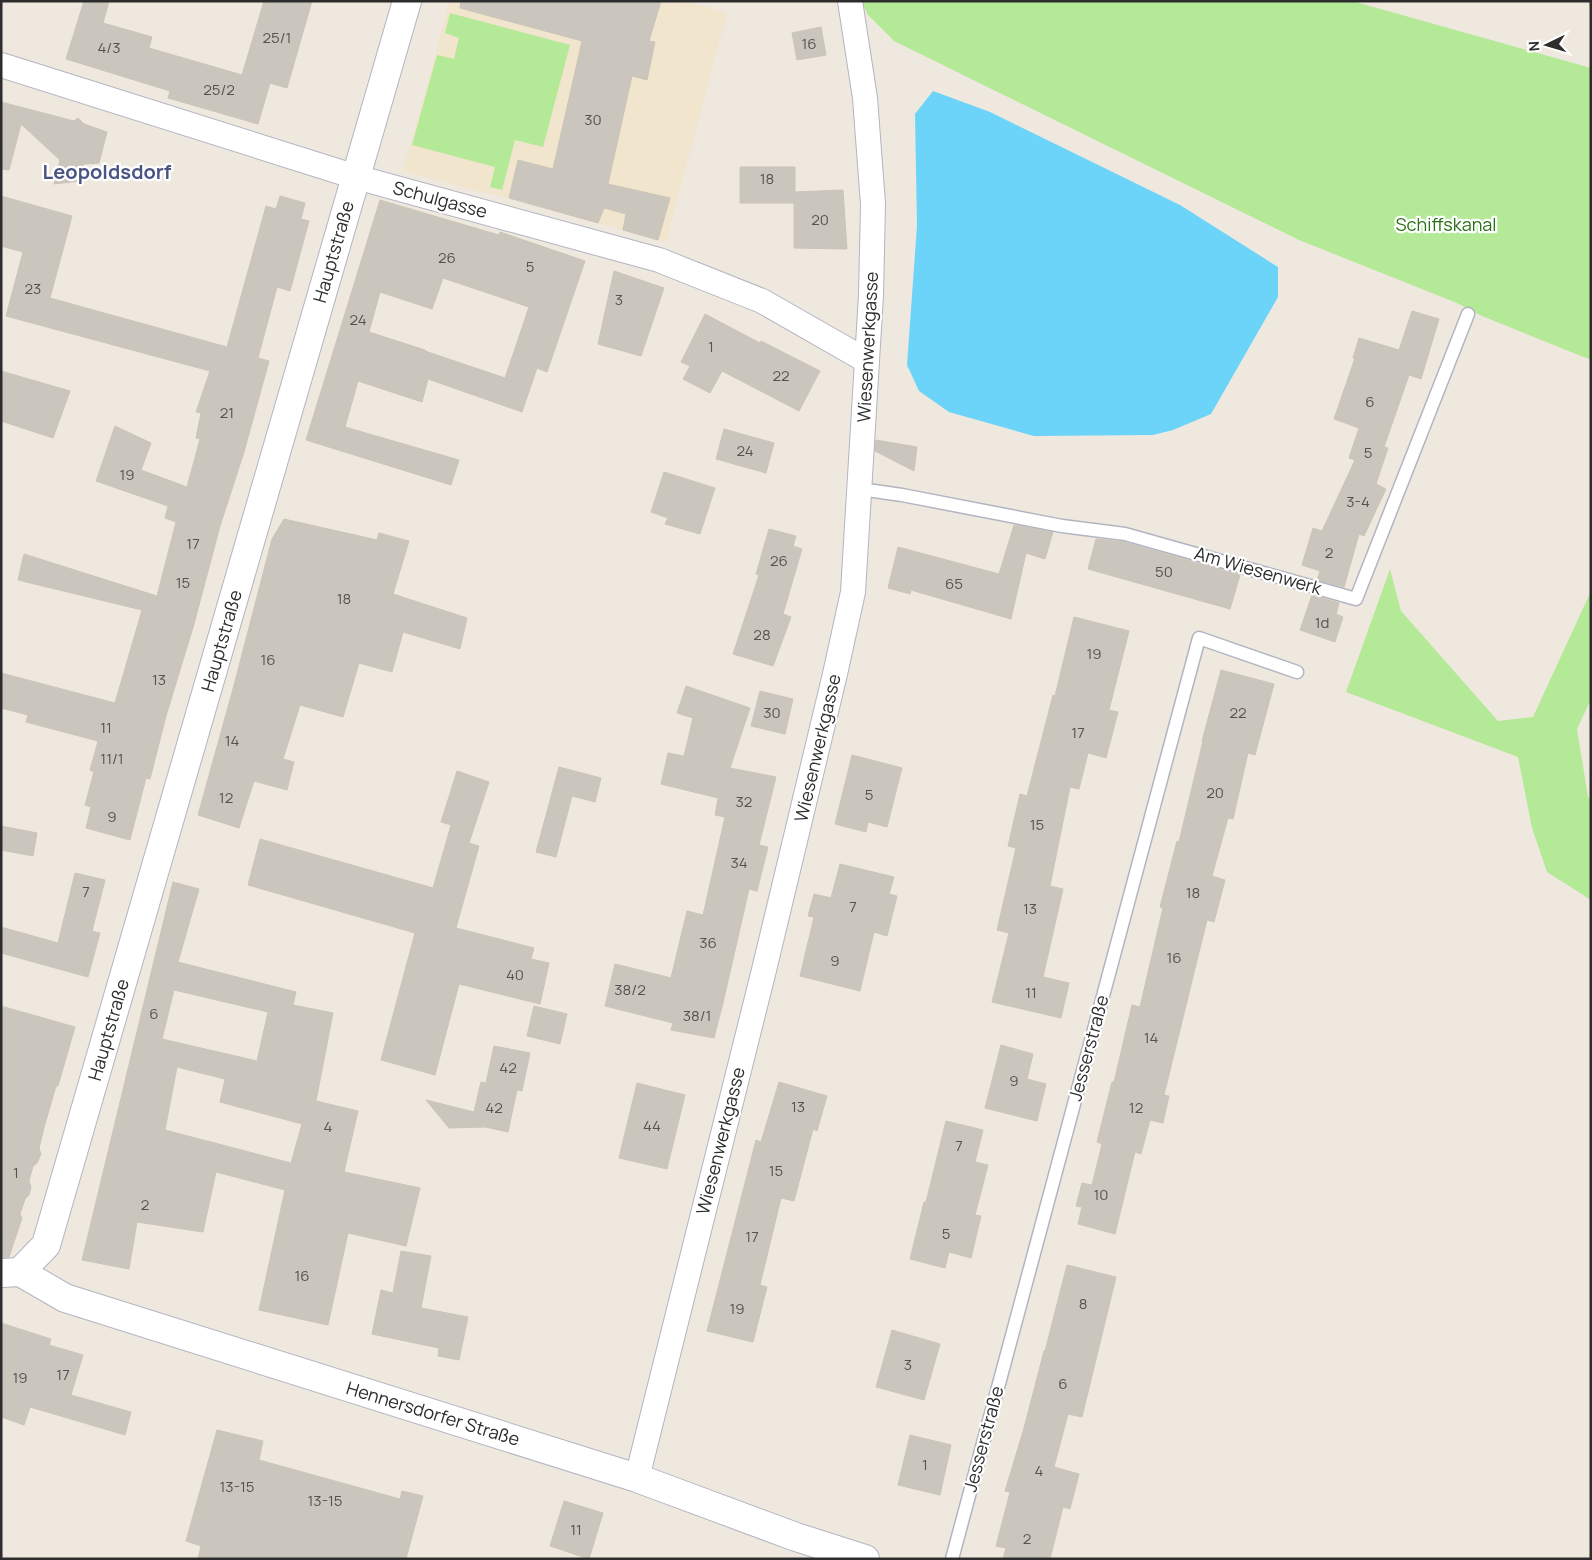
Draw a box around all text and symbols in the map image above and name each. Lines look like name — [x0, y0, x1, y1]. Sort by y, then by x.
north arrow — [1522, 20, 1572, 70]
house number: 25/1 — [263, 27, 291, 48]
house number: 16 — [801, 33, 817, 54]
house number: 4/3 — [98, 37, 120, 58]
text: N — [1524, 40, 1543, 52]
house number: 25/2 — [203, 79, 235, 100]
house number: 30 — [584, 109, 602, 130]
district label: Leopoldsdorf — [43, 158, 172, 185]
house number: 18 — [760, 168, 774, 189]
street label: Schulgasse — [390, 175, 490, 223]
street label: Hauptstraße — [307, 198, 359, 305]
house number: 20 — [811, 209, 829, 230]
park label: Schiffskanal — [1395, 212, 1497, 236]
house number: 26 — [438, 247, 456, 268]
house number: 5 — [526, 256, 534, 277]
street label: Wiesenwerkgasse — [851, 271, 883, 423]
house number: 23 — [25, 278, 41, 299]
house number: 3 — [615, 289, 623, 310]
house number: 24 — [349, 309, 367, 330]
house number: 1 — [708, 336, 714, 357]
house number: 22 — [772, 365, 790, 386]
house number: 6 — [1365, 391, 1375, 412]
house number: 21 — [220, 402, 234, 423]
house number: 24 — [736, 440, 754, 461]
house number: 5 — [1364, 442, 1372, 463]
house number: 19 — [119, 464, 135, 485]
house number: 3-4 — [1346, 491, 1370, 512]
house number: 17 — [186, 533, 200, 554]
street label: Am Wiesenwerk — [1192, 540, 1326, 600]
house number: 2 — [1325, 542, 1333, 563]
house number: 26 — [770, 550, 788, 571]
house number: 50 — [1155, 561, 1173, 582]
house number: 15 — [176, 572, 190, 593]
house number: 65 — [945, 573, 963, 594]
street label: Hauptstraße — [195, 587, 247, 694]
house number: 18 — [337, 588, 351, 609]
house number: 1d — [1315, 612, 1329, 633]
house number: 28 — [753, 624, 771, 645]
house number: 19 — [1086, 643, 1102, 664]
house number: 16 — [260, 649, 276, 670]
house number: 13 — [152, 669, 166, 690]
street label: Wiesenwerkgasse — [788, 671, 846, 824]
house number: 30 — [763, 702, 781, 723]
house number: 22 — [1229, 702, 1247, 723]
house number: 11 — [100, 717, 112, 738]
house number: 17 — [1071, 722, 1085, 743]
house number: 14 — [225, 730, 239, 751]
house number: 11/1 — [100, 748, 124, 769]
house number: 20 — [1206, 782, 1224, 803]
house number: 5 — [865, 784, 873, 805]
house number: 12 — [219, 787, 233, 808]
house number: 32 — [736, 791, 752, 812]
house number: 9 — [107, 806, 117, 827]
house number: 15 — [1030, 814, 1044, 835]
house number: 34 — [730, 852, 748, 873]
house number: 7 — [82, 881, 90, 902]
house number: 18 — [1186, 882, 1200, 903]
house number: 7 — [849, 896, 857, 917]
house number: 13 — [1023, 898, 1037, 919]
house number: 36 — [699, 932, 717, 953]
house number: 16 — [1166, 947, 1182, 968]
house number: 9 — [830, 950, 840, 971]
house number: 40 — [506, 964, 524, 985]
street label: Hauptstraße — [82, 976, 134, 1083]
house number: 38/2 — [614, 979, 646, 1000]
house number: 11 — [1025, 982, 1037, 1003]
street label: Jesserstraße — [1062, 992, 1114, 1103]
house number: 6 — [149, 1003, 159, 1024]
house number: 38/1 — [683, 1005, 711, 1026]
house number: 14 — [1144, 1027, 1158, 1048]
house number: 42 — [499, 1057, 517, 1078]
street label: Wiesenwerkgasse — [690, 1065, 750, 1217]
house number: 9 — [1009, 1070, 1019, 1091]
house number: 13 — [791, 1096, 805, 1117]
house number: 42 — [485, 1097, 503, 1118]
house number: 12 — [1129, 1097, 1143, 1118]
house number: 44 — [643, 1115, 661, 1136]
house number: 4 — [324, 1116, 333, 1137]
house number: 7 — [955, 1135, 963, 1156]
house number: 15 — [769, 1160, 783, 1181]
house number: 1 — [13, 1162, 19, 1183]
house number: 10 — [1094, 1184, 1109, 1205]
house number: 2 — [141, 1194, 149, 1215]
house number: 5 — [942, 1223, 950, 1244]
house number: 17 — [745, 1226, 759, 1247]
house number: 16 — [294, 1265, 310, 1286]
house number: 8 — [1079, 1293, 1087, 1314]
house number: 19 — [729, 1298, 745, 1319]
house number: 3 — [904, 1354, 912, 1375]
house number: 17 — [56, 1364, 70, 1385]
house number: 19 — [12, 1367, 28, 1388]
house number: 6 — [1058, 1373, 1068, 1394]
street label: Hennersdorfer Straße — [344, 1375, 523, 1451]
street label: Jesserstraße — [957, 1383, 1009, 1494]
house number: 1 — [922, 1454, 928, 1475]
house number: 4 — [1035, 1460, 1044, 1481]
house number: 13-15 — [220, 1476, 254, 1497]
house number: 13-15 — [308, 1490, 342, 1511]
house number: 11 — [570, 1519, 582, 1540]
house number: 2 — [1023, 1528, 1031, 1549]

